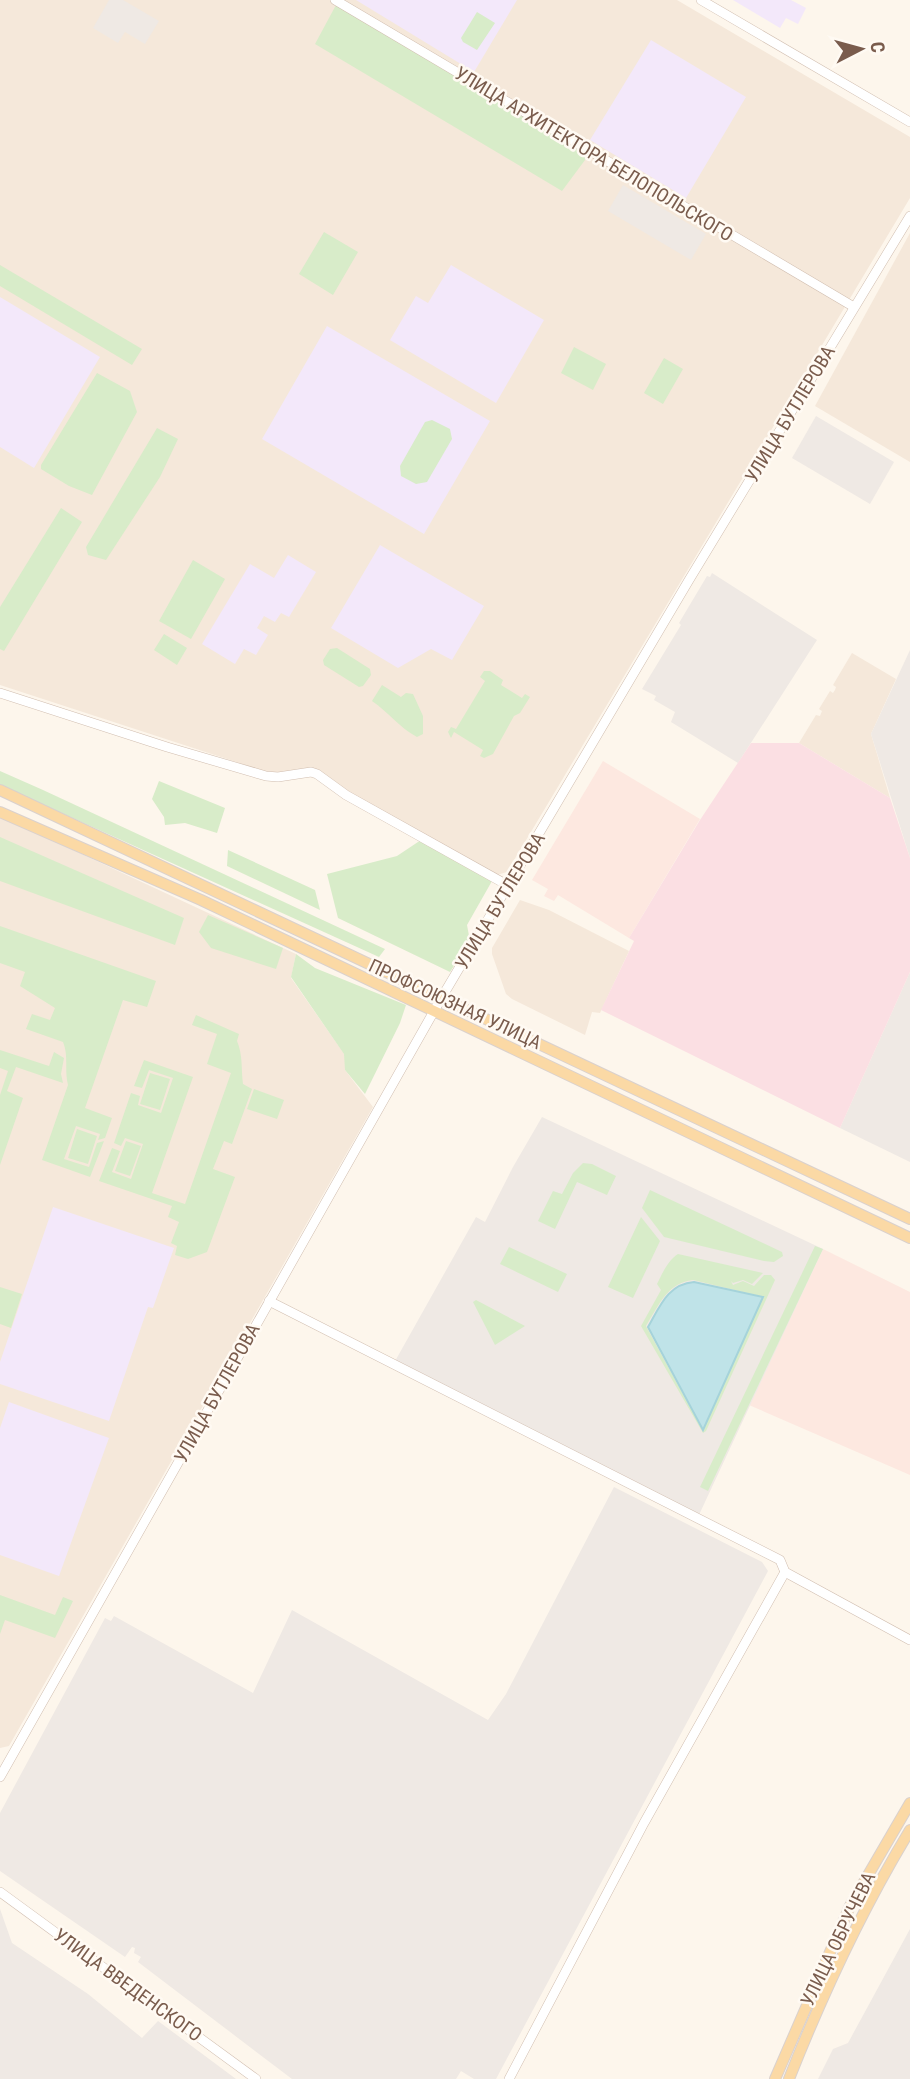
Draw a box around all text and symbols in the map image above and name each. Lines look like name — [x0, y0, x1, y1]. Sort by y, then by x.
north arrow — [826, 14, 896, 84]
text: С — [865, 41, 889, 54]
street label: УЛИЦА АРХИТЕКТОРА БЕЛОПОЛЬСКОГО — [451, 62, 737, 246]
street label: УЛИЦА БУТЛЕРОВА — [740, 341, 840, 487]
street label: УЛИЦА БУТЛЕРОВА — [450, 828, 550, 974]
street label: ПРОФСОЮЗНАЯ УЛИЦА — [365, 954, 545, 1054]
street label: УЛИЦА БУТЛЕРОВА — [169, 1319, 265, 1467]
street label: УЛИЦА ОБРУЧЕВА — [796, 1868, 880, 2010]
street label: УЛИЦА ВВЕДЕНСКОГО — [49, 1923, 207, 2047]

